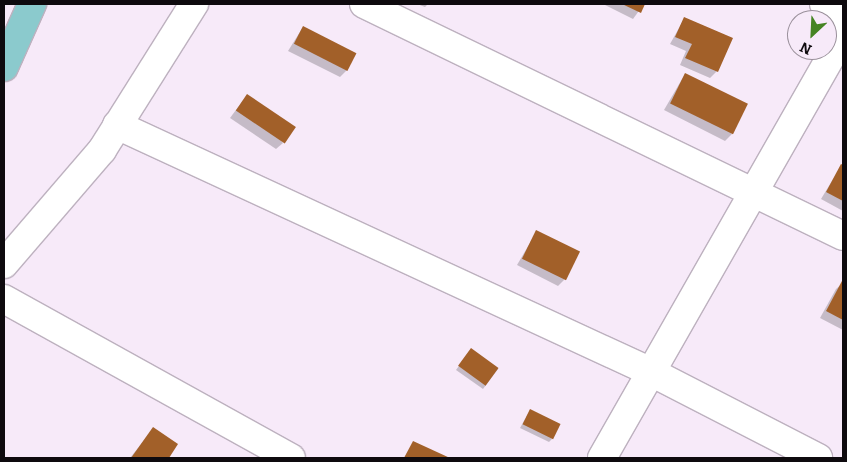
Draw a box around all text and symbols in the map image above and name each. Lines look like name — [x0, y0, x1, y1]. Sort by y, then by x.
north arrow — [787, 10, 837, 60]
text: N — [797, 38, 814, 58]

